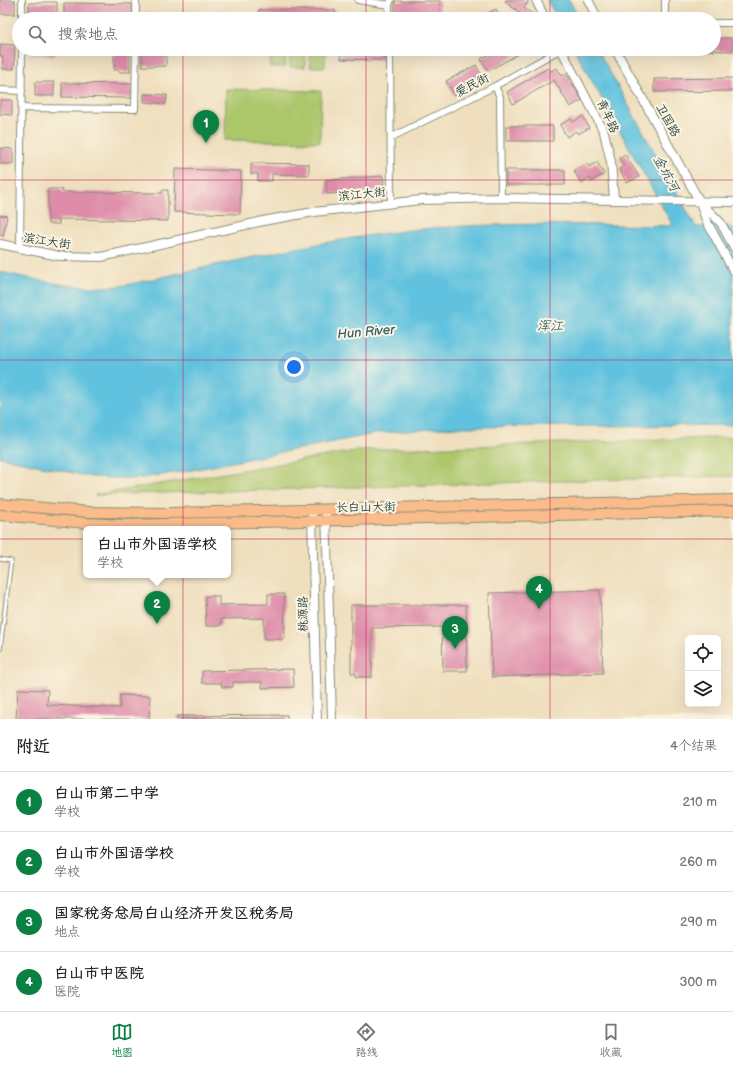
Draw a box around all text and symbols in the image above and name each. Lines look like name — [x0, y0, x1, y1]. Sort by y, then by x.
search box — [12, 12, 721, 56]
icon: search — [26, 23, 48, 45]
text: 搜索地点 — [58, 25, 118, 44]
street label: 爱民街 — [453, 71, 492, 100]
street label: 青年路 — [593, 97, 622, 136]
street label: 卫国路 — [652, 101, 683, 140]
pin: 1 — [193, 110, 219, 143]
water label: 金坑河 — [650, 153, 684, 196]
street label: 滨江大街 — [337, 185, 387, 204]
street label: 滨江大街 — [22, 230, 72, 253]
water label: 浑江 — [537, 318, 564, 334]
water label: Hun River — [337, 321, 397, 342]
your location — [284, 357, 304, 377]
street label: 长白山大街 — [336, 499, 396, 516]
popup — [83, 526, 231, 578]
text: 白山市外国语学校 — [97, 535, 217, 554]
text: 学校 — [97, 555, 123, 571]
pin: 4 — [526, 576, 552, 609]
pin: 2 — [144, 591, 170, 624]
street label: 桃源路 — [296, 596, 311, 632]
pin: 3 — [442, 616, 468, 649]
map controls — [685, 635, 721, 707]
button: locate — [685, 635, 721, 671]
button: layers — [685, 671, 721, 707]
text: 附近 — [16, 737, 50, 757]
text: 4个结果 — [670, 738, 717, 754]
text: 白山市第二中学 — [54, 784, 159, 803]
text: 1 — [26, 794, 32, 810]
text: 210 m — [683, 794, 717, 810]
text: 学校 — [54, 804, 80, 820]
text: 白山市外国语学校 — [54, 844, 174, 863]
text: 2 — [25, 854, 33, 870]
text: 260 m — [679, 854, 717, 870]
text: 学校 — [54, 864, 80, 880]
text: 国家税务总局白山经济开发区税务局 — [54, 904, 294, 923]
text: 3 — [25, 914, 33, 930]
text: 290 m — [680, 914, 717, 930]
text: 地点 — [54, 924, 80, 940]
text: 白山市中医院 — [54, 964, 144, 983]
text: 4 — [25, 974, 33, 990]
text: 300 m — [679, 974, 717, 990]
text: 医院 — [54, 984, 80, 1000]
tab: 地图 — [111, 1021, 133, 1059]
tab: 路线 — [355, 1021, 377, 1059]
tab: 收藏 — [600, 1021, 622, 1059]

